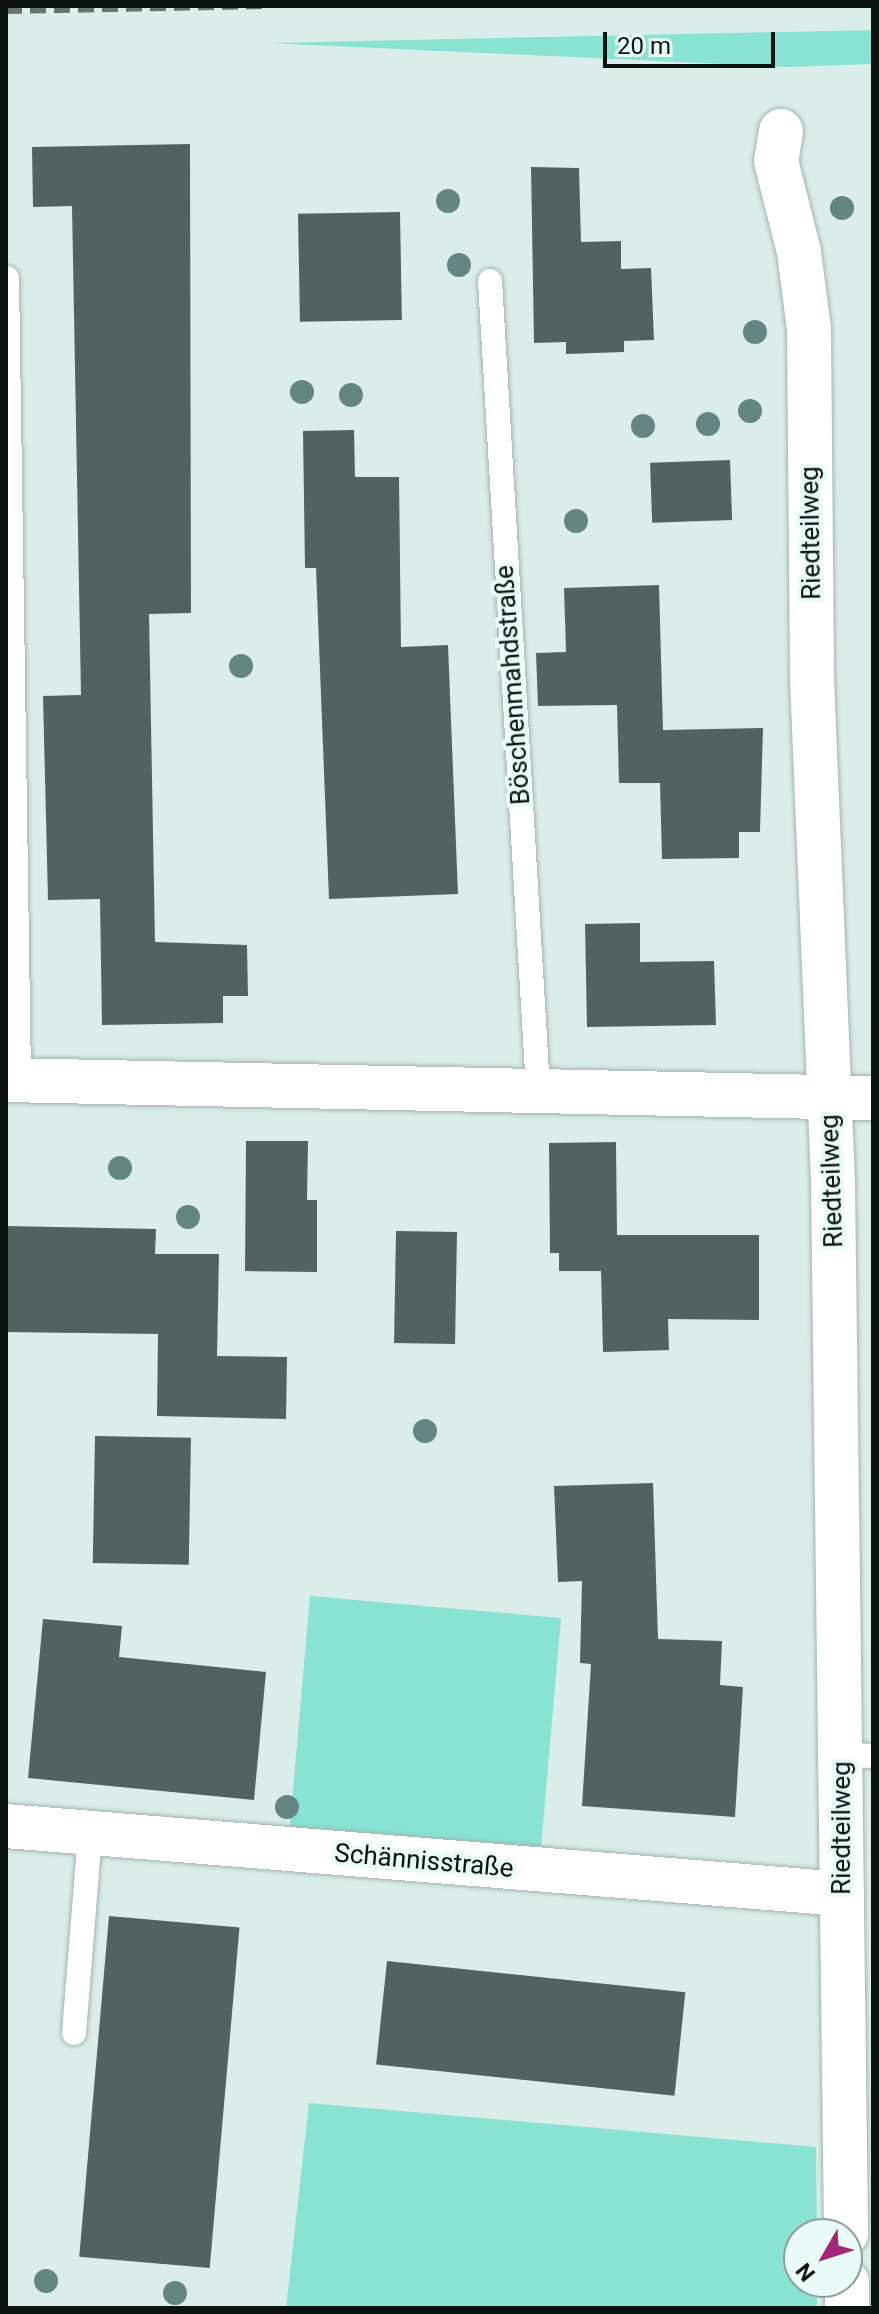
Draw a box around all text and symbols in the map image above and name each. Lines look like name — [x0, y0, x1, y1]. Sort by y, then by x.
scale bar — [607, 16, 779, 66]
text: 20 m — [617, 32, 671, 60]
street label: Riedteilweg — [794, 466, 828, 600]
street label: Böschenmahdstraße — [489, 564, 537, 806]
street label: Riedteilweg — [814, 1114, 850, 1248]
street label: Riedteilweg — [826, 1761, 858, 1895]
street label: Schännisstraße — [333, 1838, 515, 1884]
north arrow — [783, 2218, 863, 2298]
text: N — [791, 2258, 820, 2286]

